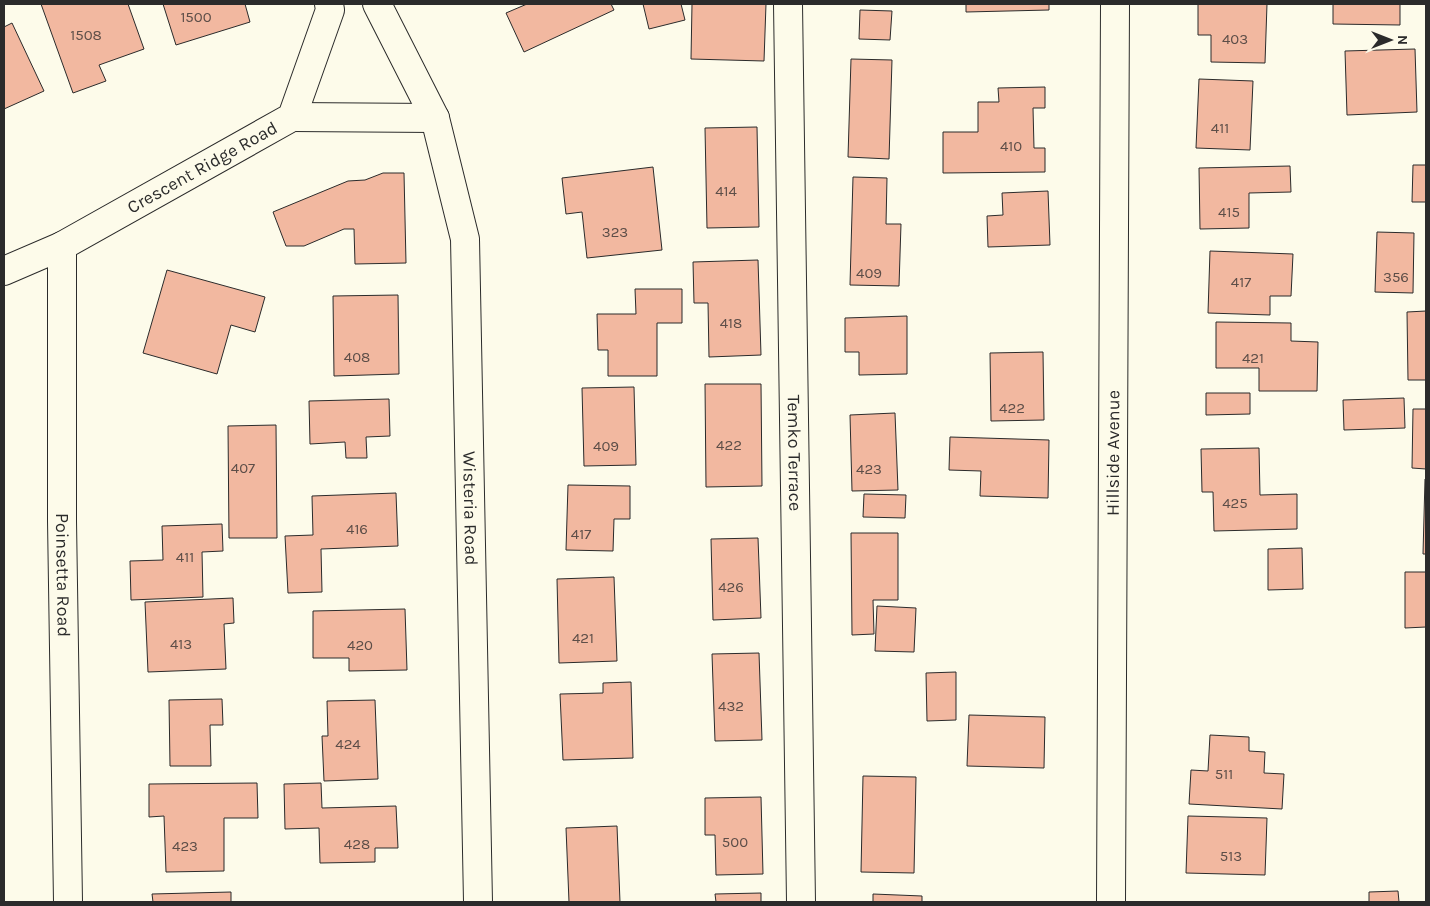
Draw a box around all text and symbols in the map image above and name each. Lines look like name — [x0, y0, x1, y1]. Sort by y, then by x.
house number: 1500 — [180, 8, 212, 26]
north arrow — [1365, 15, 1415, 65]
house number: 1508 — [70, 26, 102, 44]
house number: 403 — [1222, 30, 1248, 48]
text: N — [1394, 35, 1411, 45]
street label: Crescent Ridge Road — [123, 116, 281, 218]
house number: 411 — [1211, 119, 1229, 137]
house number: 410 — [1000, 137, 1022, 155]
house number: 414 — [715, 182, 737, 200]
house number: 415 — [1218, 203, 1240, 221]
house number: 323 — [602, 223, 628, 241]
house number: 409 — [856, 264, 882, 282]
house number: 356 — [1383, 268, 1409, 286]
house number: 417 — [1231, 273, 1251, 291]
house number: 418 — [720, 314, 742, 332]
house number: 408 — [344, 348, 370, 366]
house number: 421 — [1242, 349, 1264, 367]
street label: Hillside Avenue — [1102, 390, 1124, 516]
street label: Temko Terrace — [783, 395, 806, 511]
house number: 422 — [999, 399, 1025, 417]
house number: 422 — [716, 436, 742, 454]
house number: 409 — [593, 437, 619, 455]
street label: Wisteria Road — [458, 451, 482, 566]
house number: 407 — [231, 459, 255, 477]
house number: 423 — [856, 460, 882, 478]
house number: 425 — [1222, 494, 1248, 512]
street label: Poinsetta Road — [51, 513, 75, 637]
house number: 416 — [346, 520, 368, 538]
house number: 417 — [571, 525, 591, 543]
house number: 411 — [176, 548, 194, 566]
house number: 426 — [718, 578, 744, 596]
house number: 421 — [572, 629, 594, 647]
house number: 413 — [170, 635, 192, 653]
house number: 420 — [347, 636, 373, 654]
house number: 432 — [718, 697, 744, 715]
house number: 424 — [335, 735, 361, 753]
house number: 511 — [1215, 765, 1233, 783]
house number: 500 — [722, 833, 748, 851]
house number: 428 — [344, 835, 370, 853]
house number: 423 — [172, 837, 198, 855]
house number: 513 — [1220, 847, 1242, 865]

